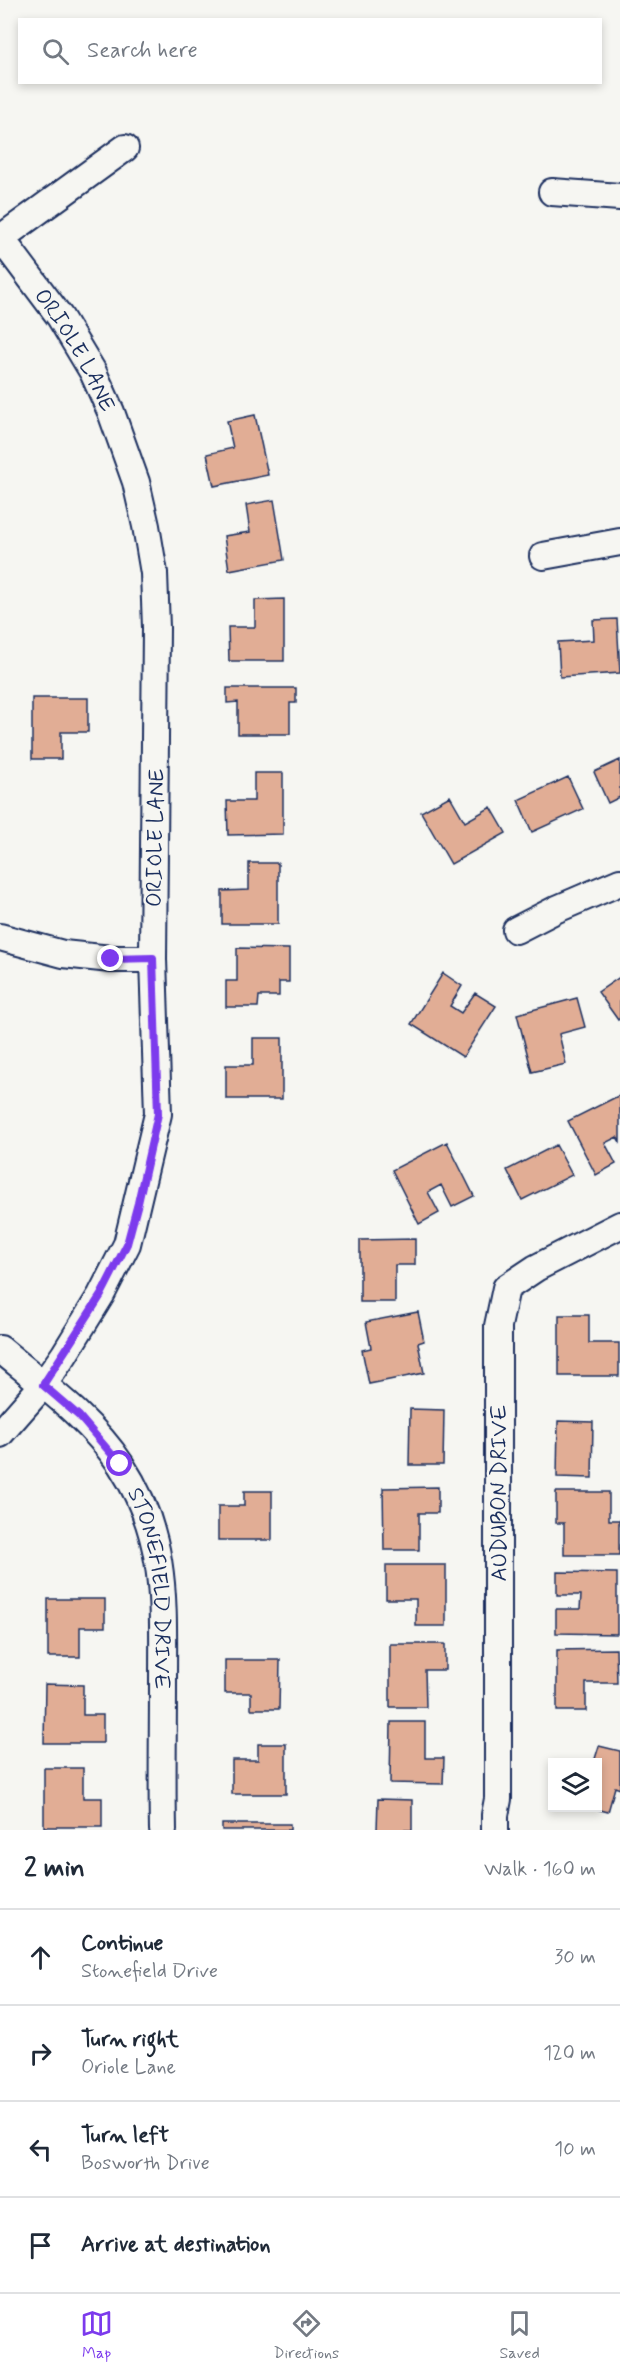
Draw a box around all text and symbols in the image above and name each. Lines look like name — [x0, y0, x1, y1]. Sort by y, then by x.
search box — [18, 18, 602, 84]
icon: search — [39, 35, 72, 68]
text: Search here — [87, 37, 198, 65]
street label: ORIOLE LANE — [27, 283, 121, 416]
street label: ORIOLE LANE — [141, 768, 171, 907]
route end — [97, 945, 123, 971]
street label: AUDUBON DRIVE — [486, 1405, 514, 1581]
route start — [106, 1450, 132, 1476]
street label: STONEFIELD DRIVE — [120, 1483, 175, 1689]
map controls — [548, 1758, 602, 1812]
button: layers — [548, 1758, 602, 1812]
text: 2 min — [24, 1852, 85, 1886]
text: Walk · 160 m — [484, 1856, 596, 1883]
text: Continue — [81, 1930, 163, 1958]
icon: ahead — [24, 1941, 57, 1974]
text: 30 m — [554, 1944, 596, 1971]
text: Stonefield Drive — [81, 1958, 218, 1985]
text: Turn right — [81, 2026, 179, 2054]
icon: right — [24, 2037, 57, 2070]
text: 120 m — [543, 2040, 596, 2067]
text: Oriole Lane — [81, 2054, 176, 2081]
text: Turn left — [81, 2122, 169, 2150]
icon: left — [24, 2133, 57, 2166]
text: 10 m — [554, 2136, 596, 2163]
text: Bosworth Drive — [81, 2150, 210, 2177]
icon: arrive — [24, 2229, 57, 2262]
text: Arrive at destination — [81, 2231, 271, 2259]
tab: Map — [80, 2307, 113, 2364]
tab: Directions — [273, 2307, 339, 2364]
tab: Saved — [499, 2307, 540, 2364]

